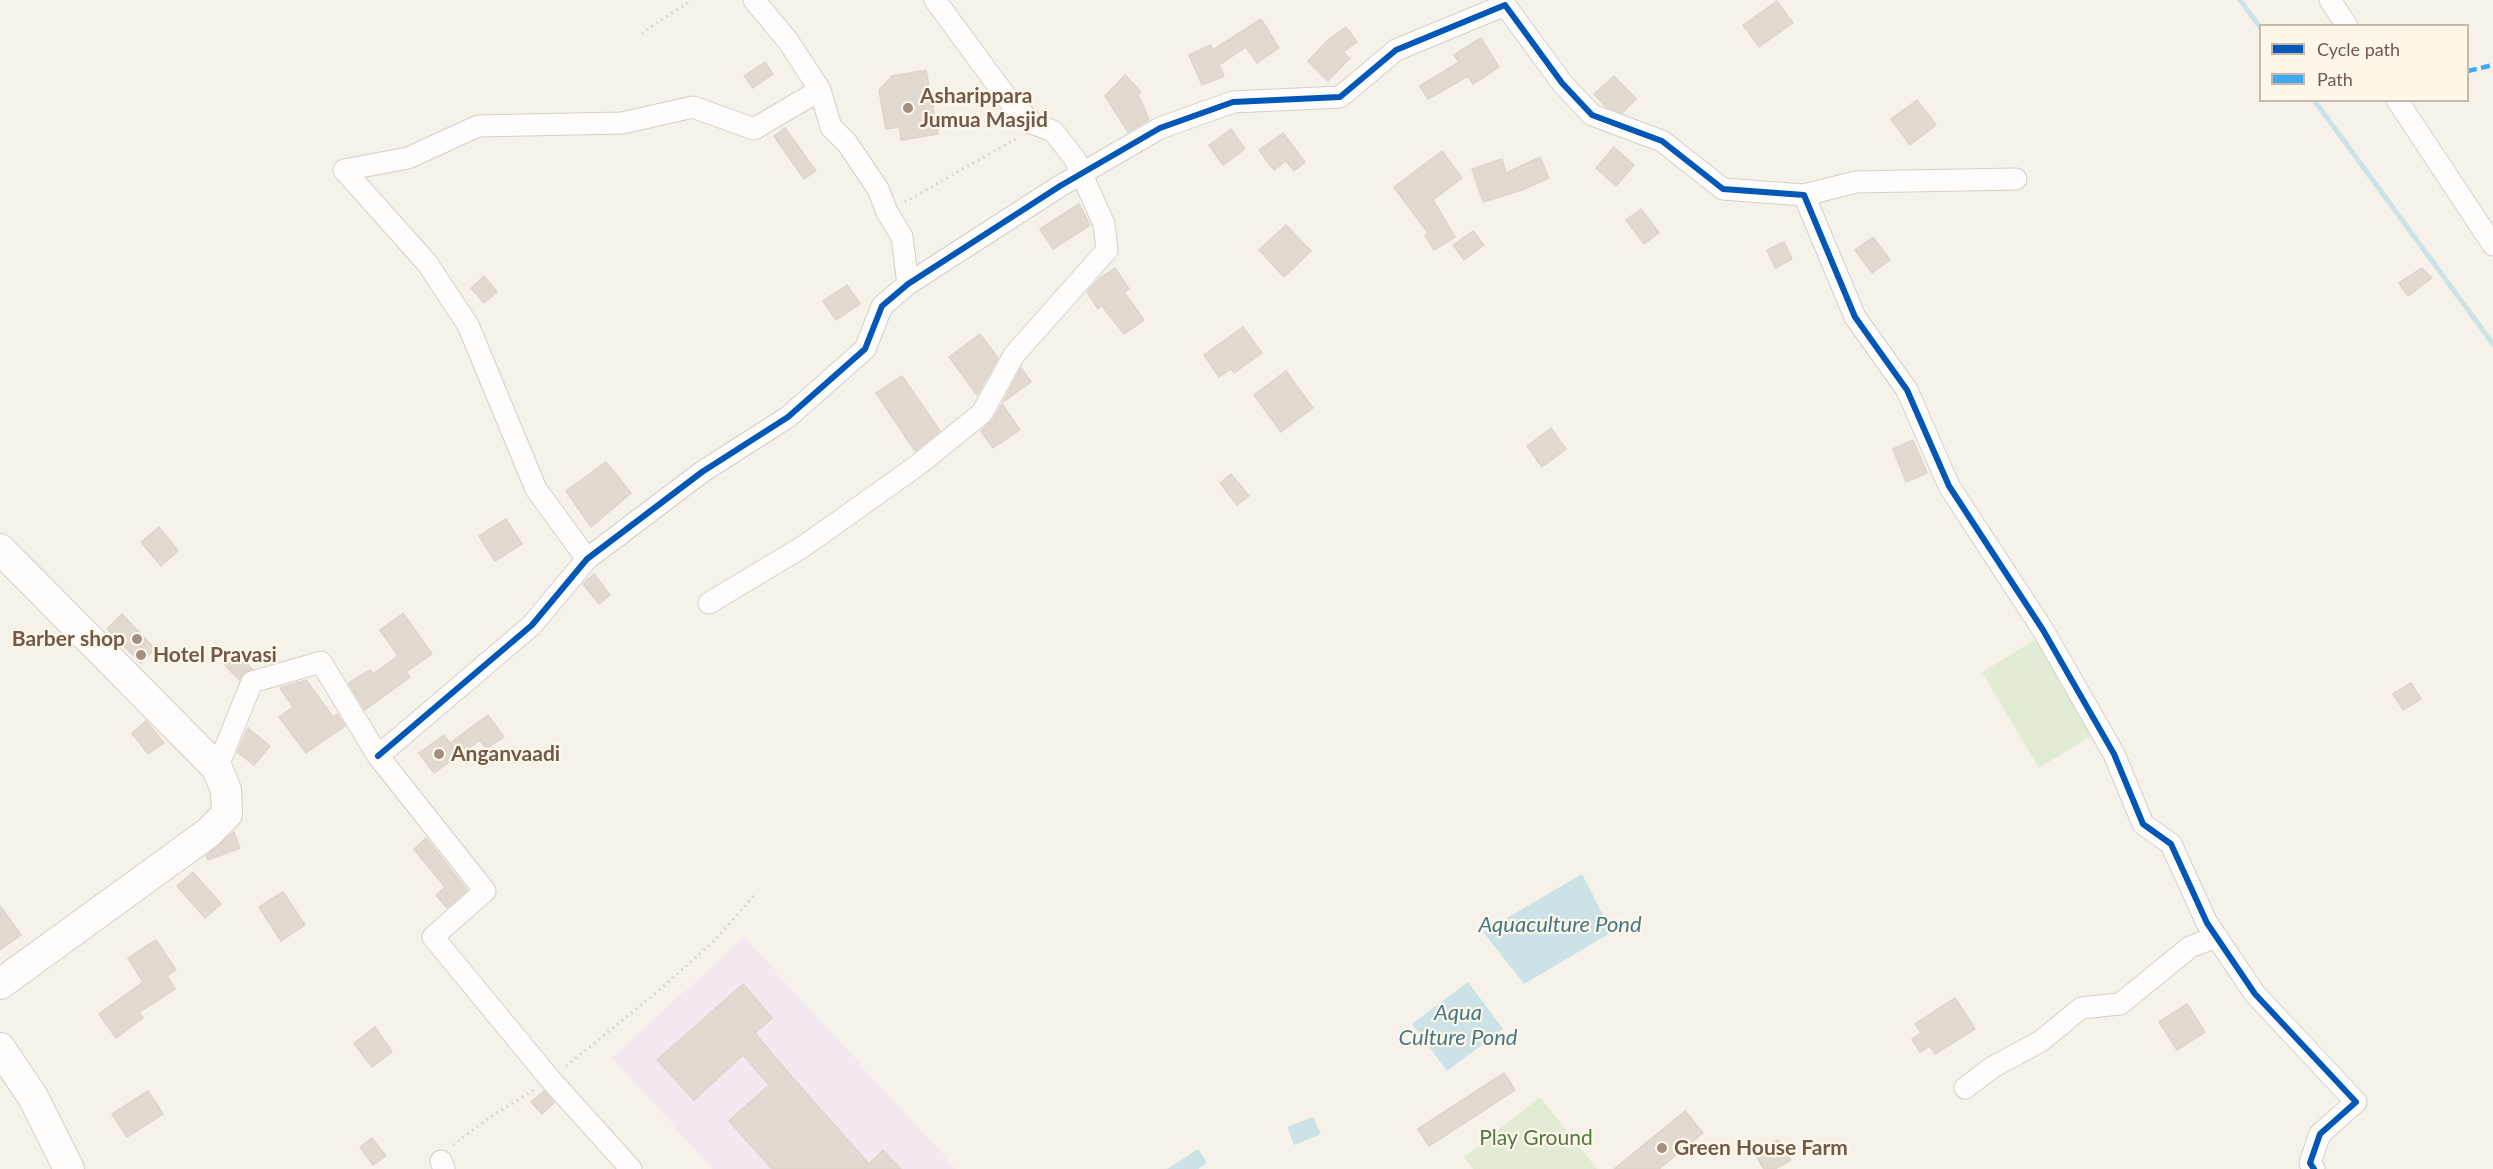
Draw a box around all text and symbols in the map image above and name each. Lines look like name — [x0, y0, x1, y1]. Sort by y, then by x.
legend — [2259, 24, 2469, 102]
text: Cycle path — [2317, 38, 2400, 60]
text: Path — [2317, 68, 2353, 90]
place label: Asharippara Jumua Masjid — [920, 83, 1048, 133]
marker: Asharippara Jumua Masjid — [901, 101, 915, 115]
place label: Barber shop — [12, 626, 125, 652]
marker: Barber shop — [130, 632, 144, 646]
place label: Hotel Pravasi — [153, 642, 277, 668]
marker: Hotel Pravasi — [134, 648, 148, 662]
place label: Anganvaadi — [451, 741, 560, 767]
marker: Anganvaadi — [432, 747, 446, 761]
water label: Aquaculture Pond — [1478, 912, 1642, 938]
water label: Aqua Culture Pond — [1399, 1000, 1517, 1052]
park label: Play Ground — [1479, 1125, 1593, 1151]
place label: Green House Farm — [1674, 1135, 1848, 1161]
marker: Green House Farm — [1655, 1141, 1669, 1155]

